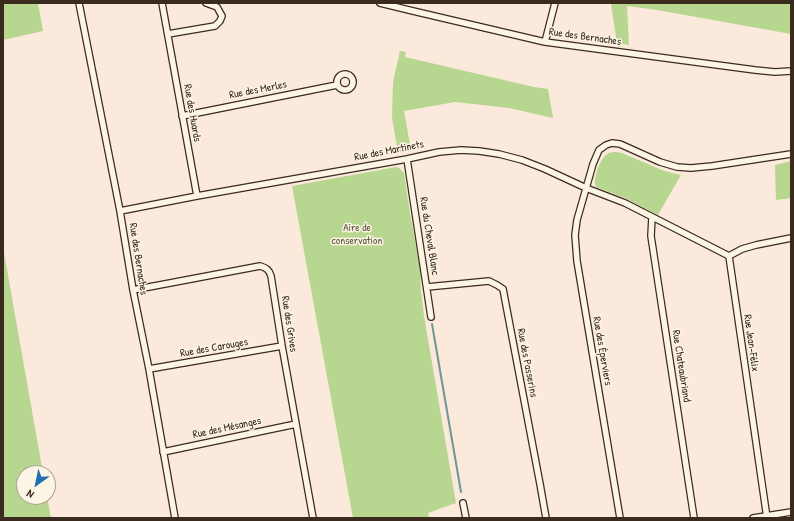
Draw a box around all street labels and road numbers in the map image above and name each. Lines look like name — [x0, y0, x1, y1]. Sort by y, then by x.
street label: Rue des Bernaches — [548, 25, 622, 49]
street label: Rue des Merles — [228, 78, 288, 102]
street label: Rue des Huards — [180, 83, 204, 143]
street label: Rue des Martinets — [353, 138, 425, 164]
street label: Rue du Cheval Blanc — [416, 196, 442, 276]
street label: Rue des Bernaches — [126, 222, 150, 296]
street label: Rue des Grives — [278, 295, 300, 353]
street label: Rue Jean-Félix — [740, 314, 762, 372]
street label: Rue des Éperviers — [589, 316, 615, 386]
street label: Rue des Passerins — [514, 327, 540, 399]
street label: Rue Chateaubriand — [669, 329, 693, 403]
street label: Rue des Carouges — [179, 336, 249, 360]
street label: Rue des Mésanges — [192, 414, 262, 442]

